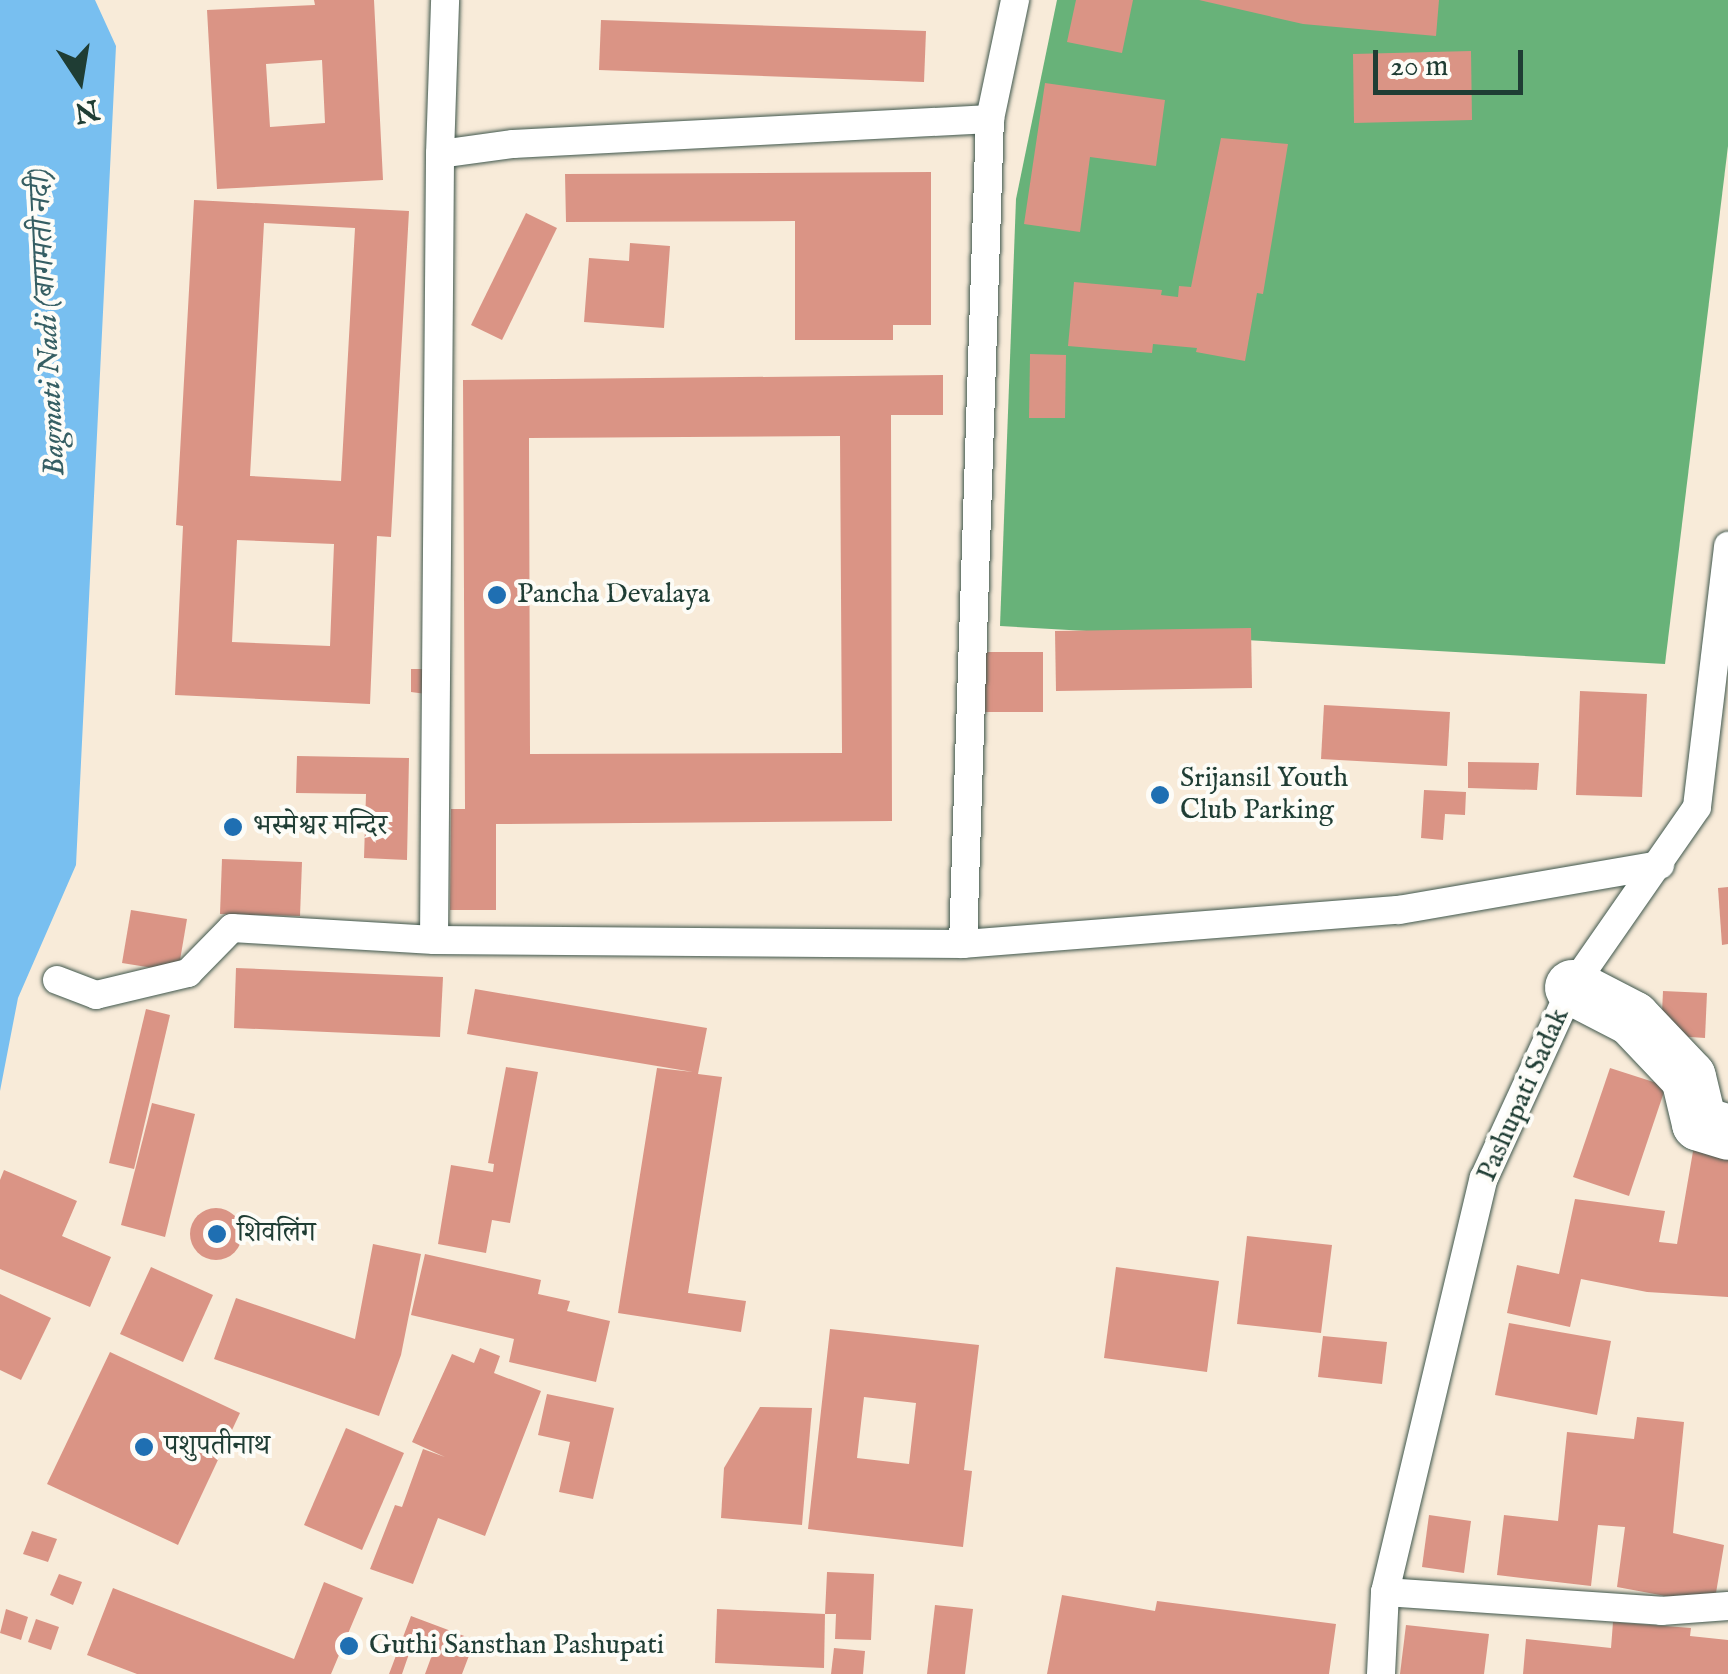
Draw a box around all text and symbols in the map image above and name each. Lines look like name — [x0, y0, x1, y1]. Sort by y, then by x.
north arrow — [30, 30, 130, 130]
scale bar — [1378, 30, 1528, 92]
text: 20 m — [1390, 48, 1449, 86]
text: N — [71, 90, 102, 129]
water label: Bagmati Nadi (बागमती नदी) — [22, 167, 74, 477]
place label: Pancha Devalaya — [517, 578, 710, 612]
marker: Pancha Devalaya — [486, 584, 508, 606]
place label: Srijansil Youth Club Parking — [1180, 762, 1348, 828]
marker: Srijansil Youth Club Parking — [1149, 784, 1171, 806]
place label: भस्मेश्वर मन्दिर — [253, 810, 387, 844]
marker: भस्मेश्वर मन्दिर — [222, 816, 244, 838]
street label: Pashupati Sadak — [1471, 1003, 1577, 1187]
place label: शिवलिंग — [237, 1217, 316, 1251]
marker: शिवलिंग — [206, 1223, 228, 1245]
place label: पशुपतीनाथ — [164, 1430, 270, 1464]
marker: पशुपतीनाथ — [133, 1436, 155, 1458]
place label: Guthi Sansthan Pashupati — [369, 1629, 664, 1663]
marker: Guthi Sansthan Pashupati — [338, 1635, 360, 1657]

